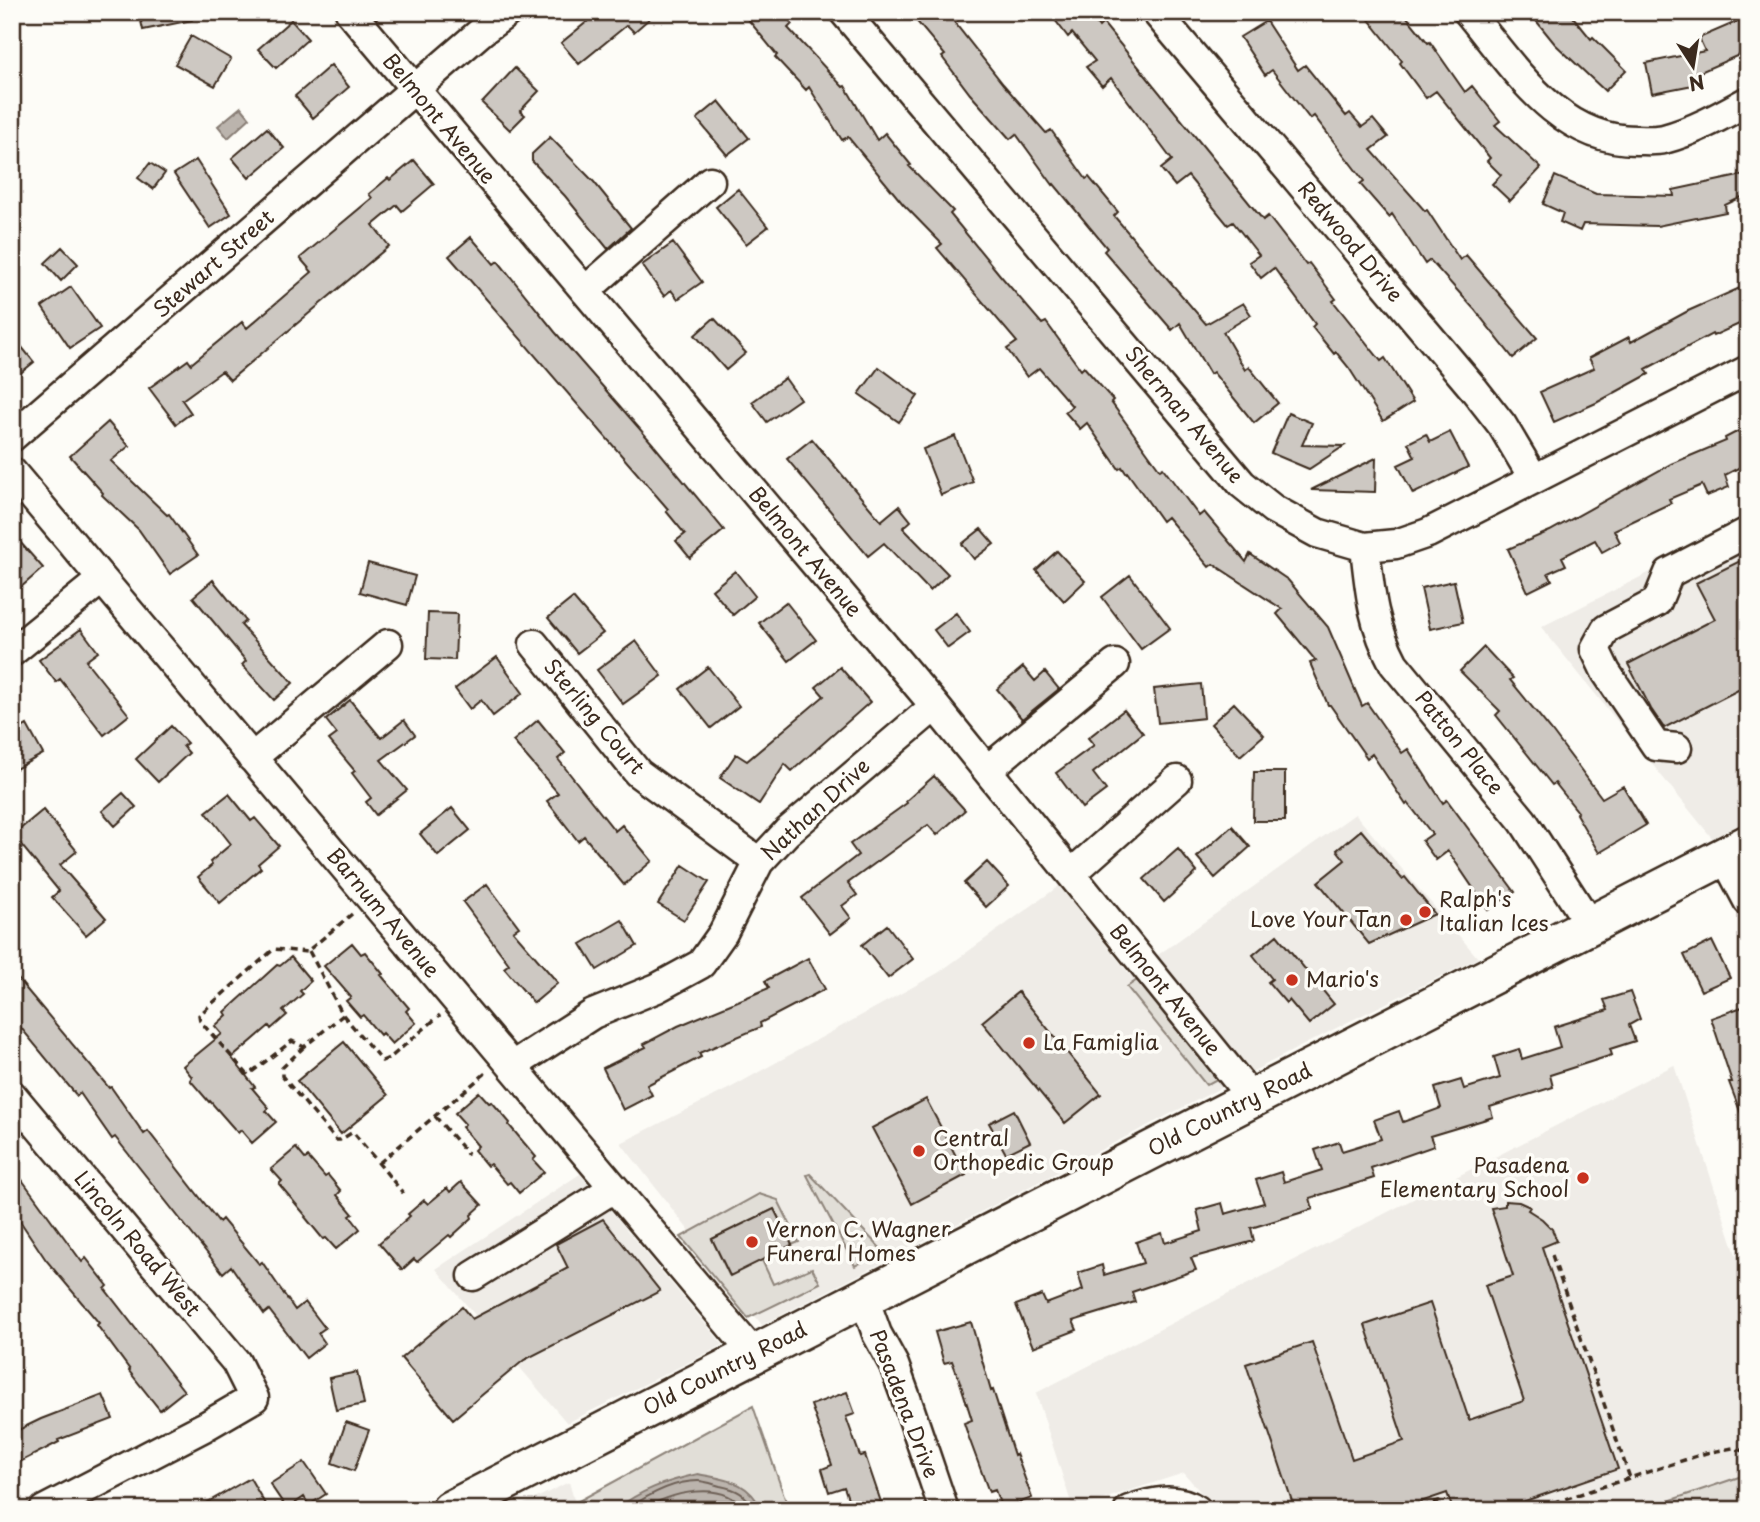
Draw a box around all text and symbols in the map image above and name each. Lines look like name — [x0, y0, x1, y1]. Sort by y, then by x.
north arrow — [1658, 32, 1728, 102]
street label: Belmont Avenue — [376, 45, 505, 190]
text: N — [1686, 68, 1707, 99]
street label: Redwood Drive — [1291, 173, 1412, 308]
street label: Stewart Street — [145, 201, 280, 324]
street label: Sherman Avenue — [1119, 338, 1253, 489]
street label: Belmont Avenue — [742, 478, 871, 623]
street label: Sterling Court — [538, 651, 654, 781]
street label: Patton Place — [1408, 683, 1513, 801]
street label: Nathan Drive — [753, 750, 876, 867]
street label: Barnum Avenue — [320, 840, 449, 984]
place label: Ralph's Italian Ices — [1439, 882, 1549, 938]
place label: Love Your Tan — [1250, 902, 1392, 934]
marker: Ralph's Italian Ices — [1417, 904, 1433, 920]
marker: Love Your Tan — [1398, 912, 1414, 928]
street label: Belmont Avenue — [1103, 916, 1230, 1062]
place label: Mario's — [1306, 962, 1379, 994]
marker: Mario's — [1284, 972, 1300, 988]
place label: La Famiglia — [1043, 1025, 1159, 1057]
marker: La Famiglia — [1021, 1035, 1037, 1051]
street label: Old Country Road — [1141, 1053, 1317, 1163]
place label: Central Orthopedic Group — [933, 1121, 1114, 1177]
marker: Central Orthopedic Group — [911, 1143, 927, 1159]
place label: Pasadena Elementary School — [1380, 1148, 1569, 1204]
street label: Lincoln Road West — [68, 1163, 209, 1323]
marker: Pasadena Elementary School — [1575, 1170, 1591, 1186]
place label: Vernon C. Wagner Funeral Homes — [766, 1212, 951, 1268]
marker: Vernon C. Wagner Funeral Homes — [744, 1234, 760, 1250]
street label: Old Country Road — [636, 1312, 812, 1422]
street label: Pasadena Drive — [863, 1324, 949, 1482]

